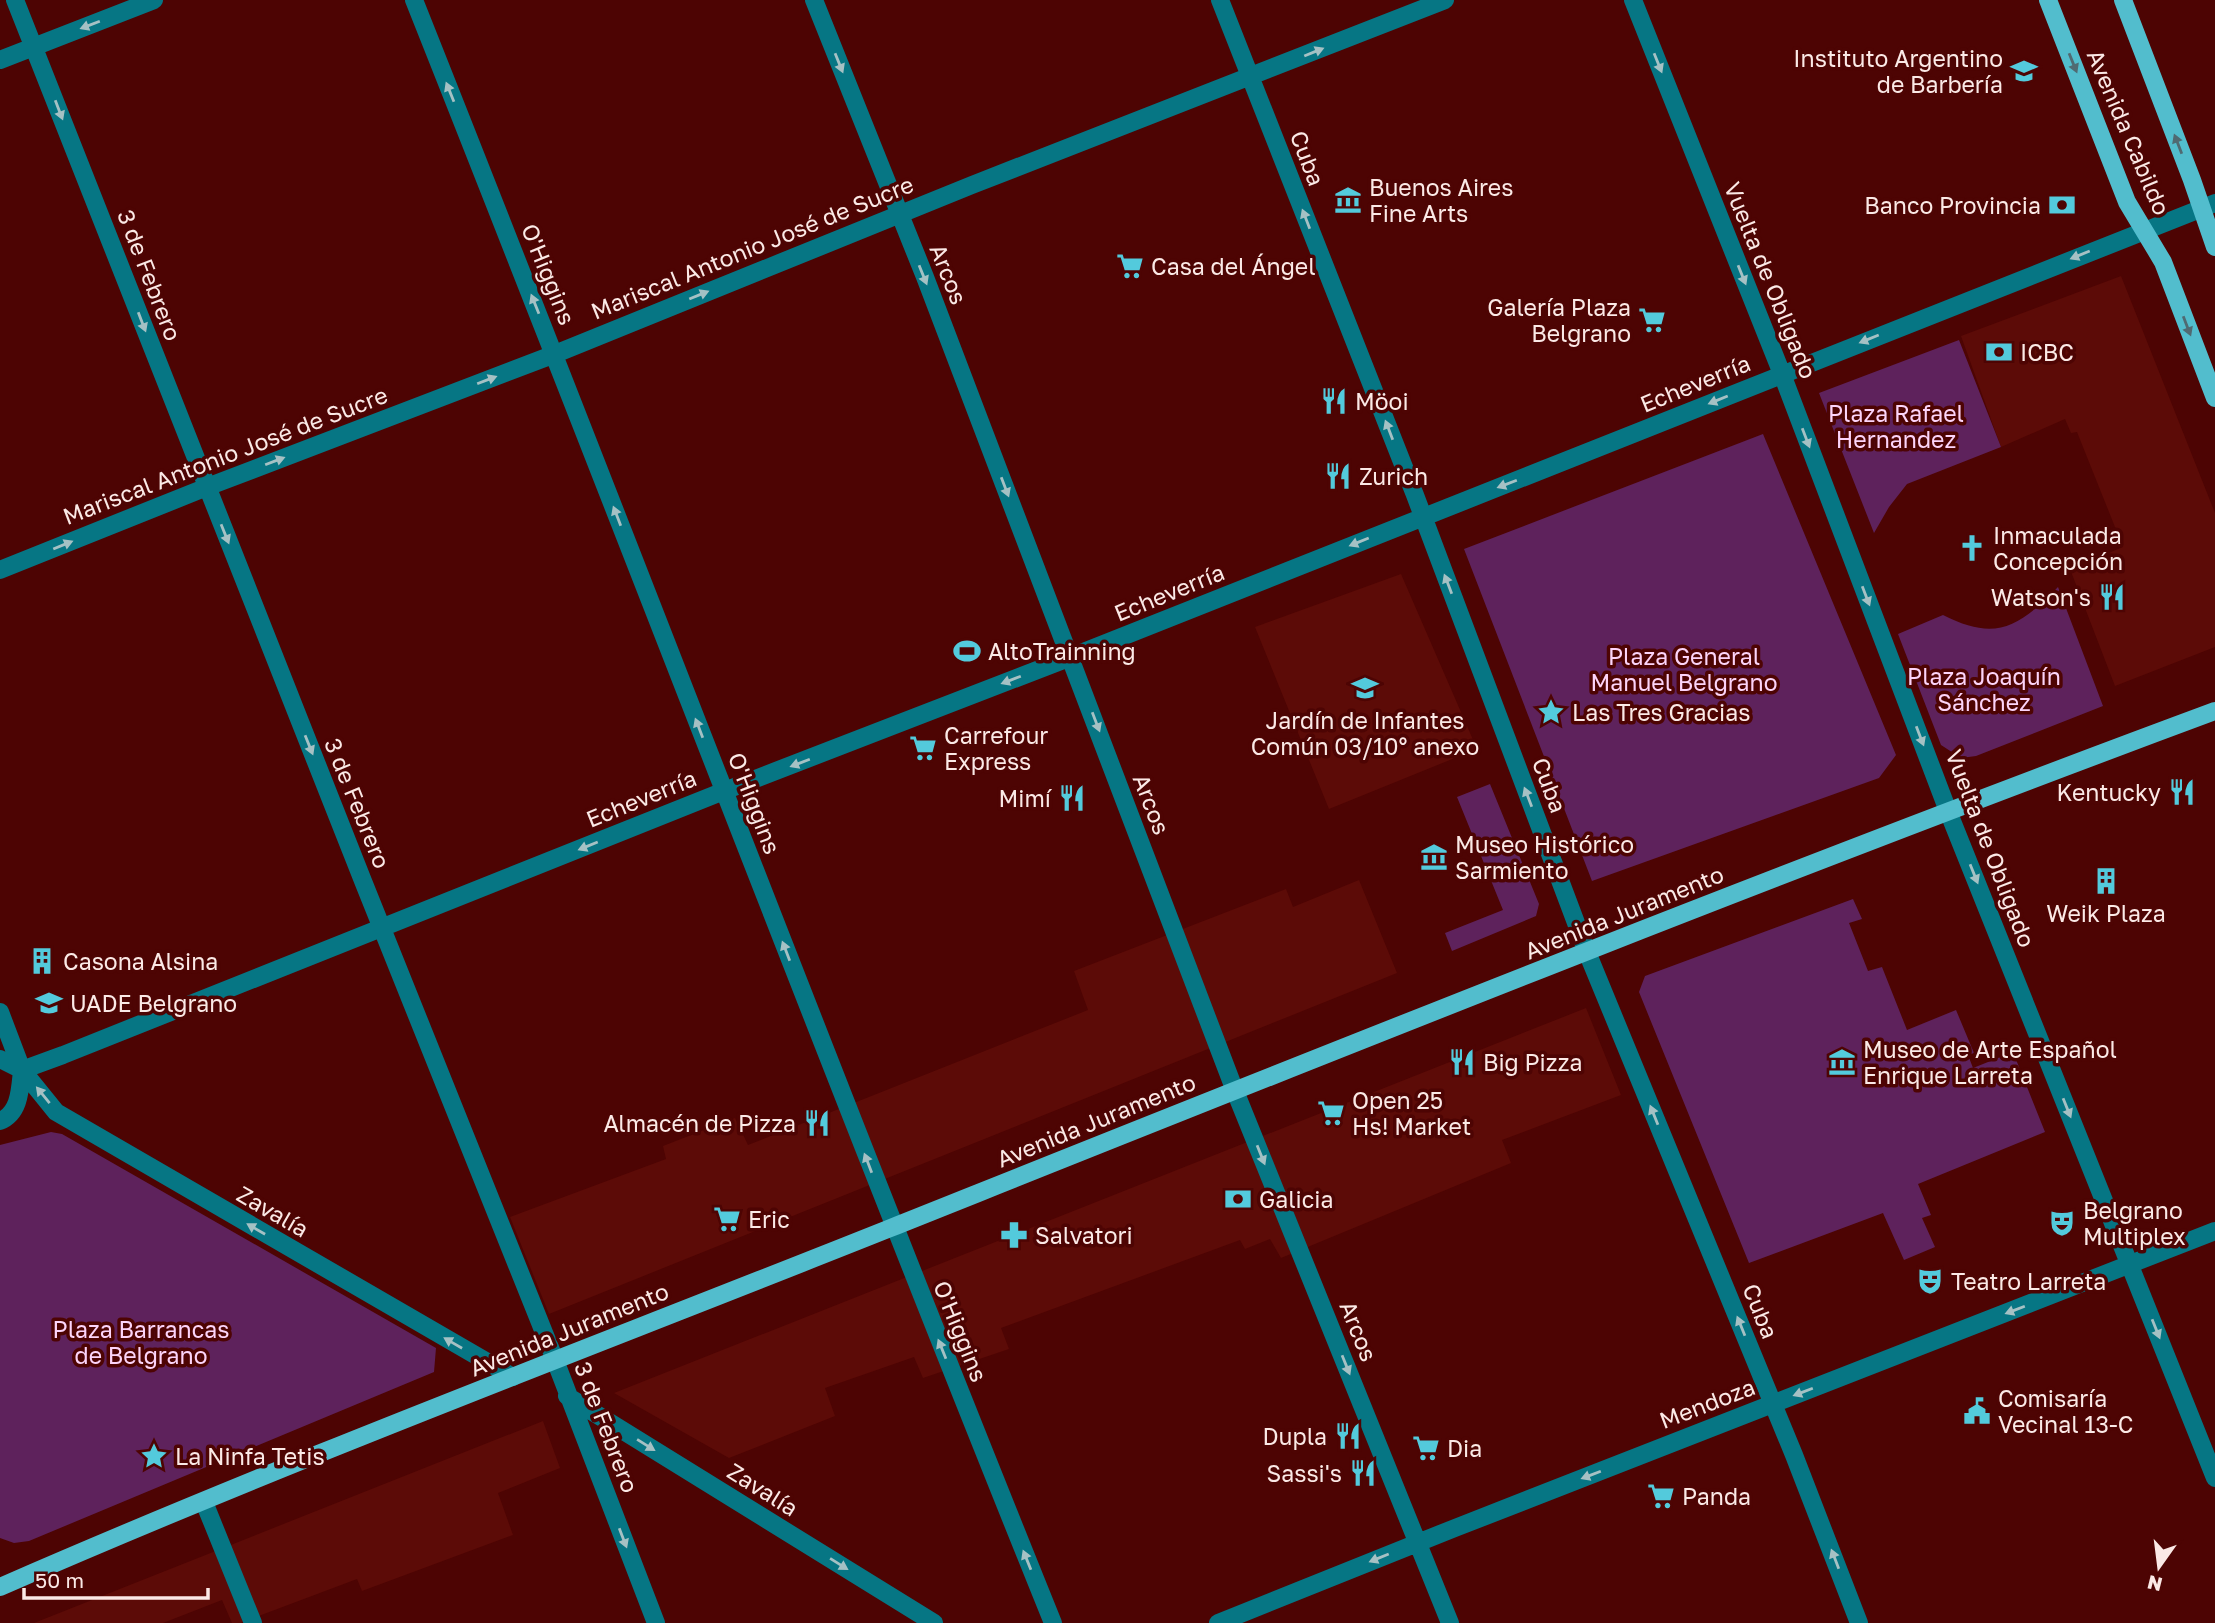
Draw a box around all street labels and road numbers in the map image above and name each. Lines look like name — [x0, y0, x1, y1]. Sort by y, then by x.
street label: Avenida Cabildo — [2082, 45, 2176, 219]
street label: Cuba — [1285, 127, 1331, 189]
street label: Mariscal Antonio José de Sucre — [587, 169, 917, 325]
street label: Vuelta de Obligado — [1719, 178, 1823, 382]
street label: 3 de Febrero — [112, 206, 188, 344]
street label: O'Higgins — [516, 219, 582, 329]
street label: Arcos — [924, 240, 974, 308]
street label: Echeverría — [1636, 348, 1754, 418]
street label: Mariscal Antonio José de Sucre — [59, 380, 391, 530]
street label: Echeverría — [1110, 557, 1228, 627]
street label: 3 de Febrero — [319, 734, 397, 872]
street label: Vuelta de Obligado — [1940, 745, 2042, 951]
street label: O'Higgins — [723, 748, 787, 858]
street label: Cuba — [1527, 754, 1573, 816]
street label: Echeverría — [582, 763, 700, 833]
street label: Arcos — [1128, 770, 1176, 838]
street label: Avenida Juramento — [1520, 859, 1728, 965]
street label: Avenida Juramento — [992, 1067, 1200, 1173]
street label: Zavalía — [232, 1179, 314, 1243]
street label: Avenida Juramento — [465, 1276, 673, 1382]
street label: O'Higgins — [928, 1276, 994, 1386]
street label: Cuba — [1737, 1279, 1785, 1343]
street label: Arcos — [1334, 1297, 1384, 1365]
street label: 3 de Febrero — [569, 1358, 645, 1496]
street label: Mendoza — [1655, 1372, 1759, 1434]
street label: Zavalía — [722, 1456, 804, 1522]

